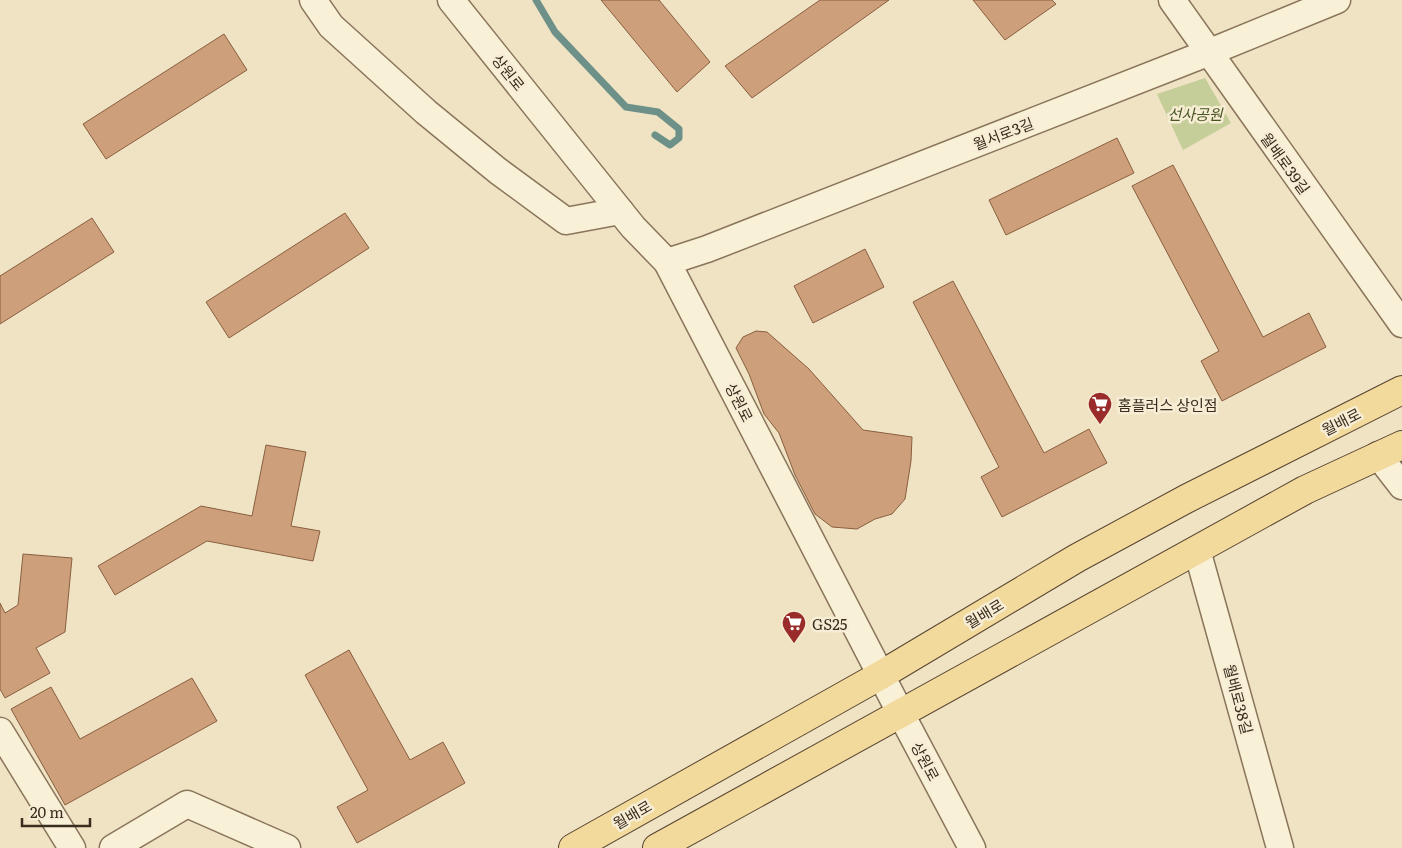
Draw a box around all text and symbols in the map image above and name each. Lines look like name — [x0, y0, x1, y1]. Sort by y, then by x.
street label: 상원로 — [487, 49, 531, 95]
park label: 선사공원 — [1167, 102, 1224, 125]
street label: 월서로3길 — [969, 111, 1037, 155]
street label: 월배로39길 — [1256, 127, 1316, 199]
street label: 상원로 — [720, 378, 760, 426]
supermarket icon: 홈플러스 상인점 — [1087, 391, 1113, 425]
place label: 홈플러스 상인점 — [1118, 393, 1218, 416]
street label: 월배로 — [1317, 401, 1365, 441]
street label: 월배로 — [960, 592, 1008, 634]
supermarket icon: GS25 — [781, 610, 807, 644]
place label: GS25 — [812, 612, 848, 635]
street label: 월배로38길 — [1219, 661, 1259, 737]
street label: 상원로 — [906, 737, 946, 785]
street label: 월배로 — [608, 794, 656, 834]
scale bar — [22, 796, 90, 828]
text: 20 m — [30, 800, 64, 823]

